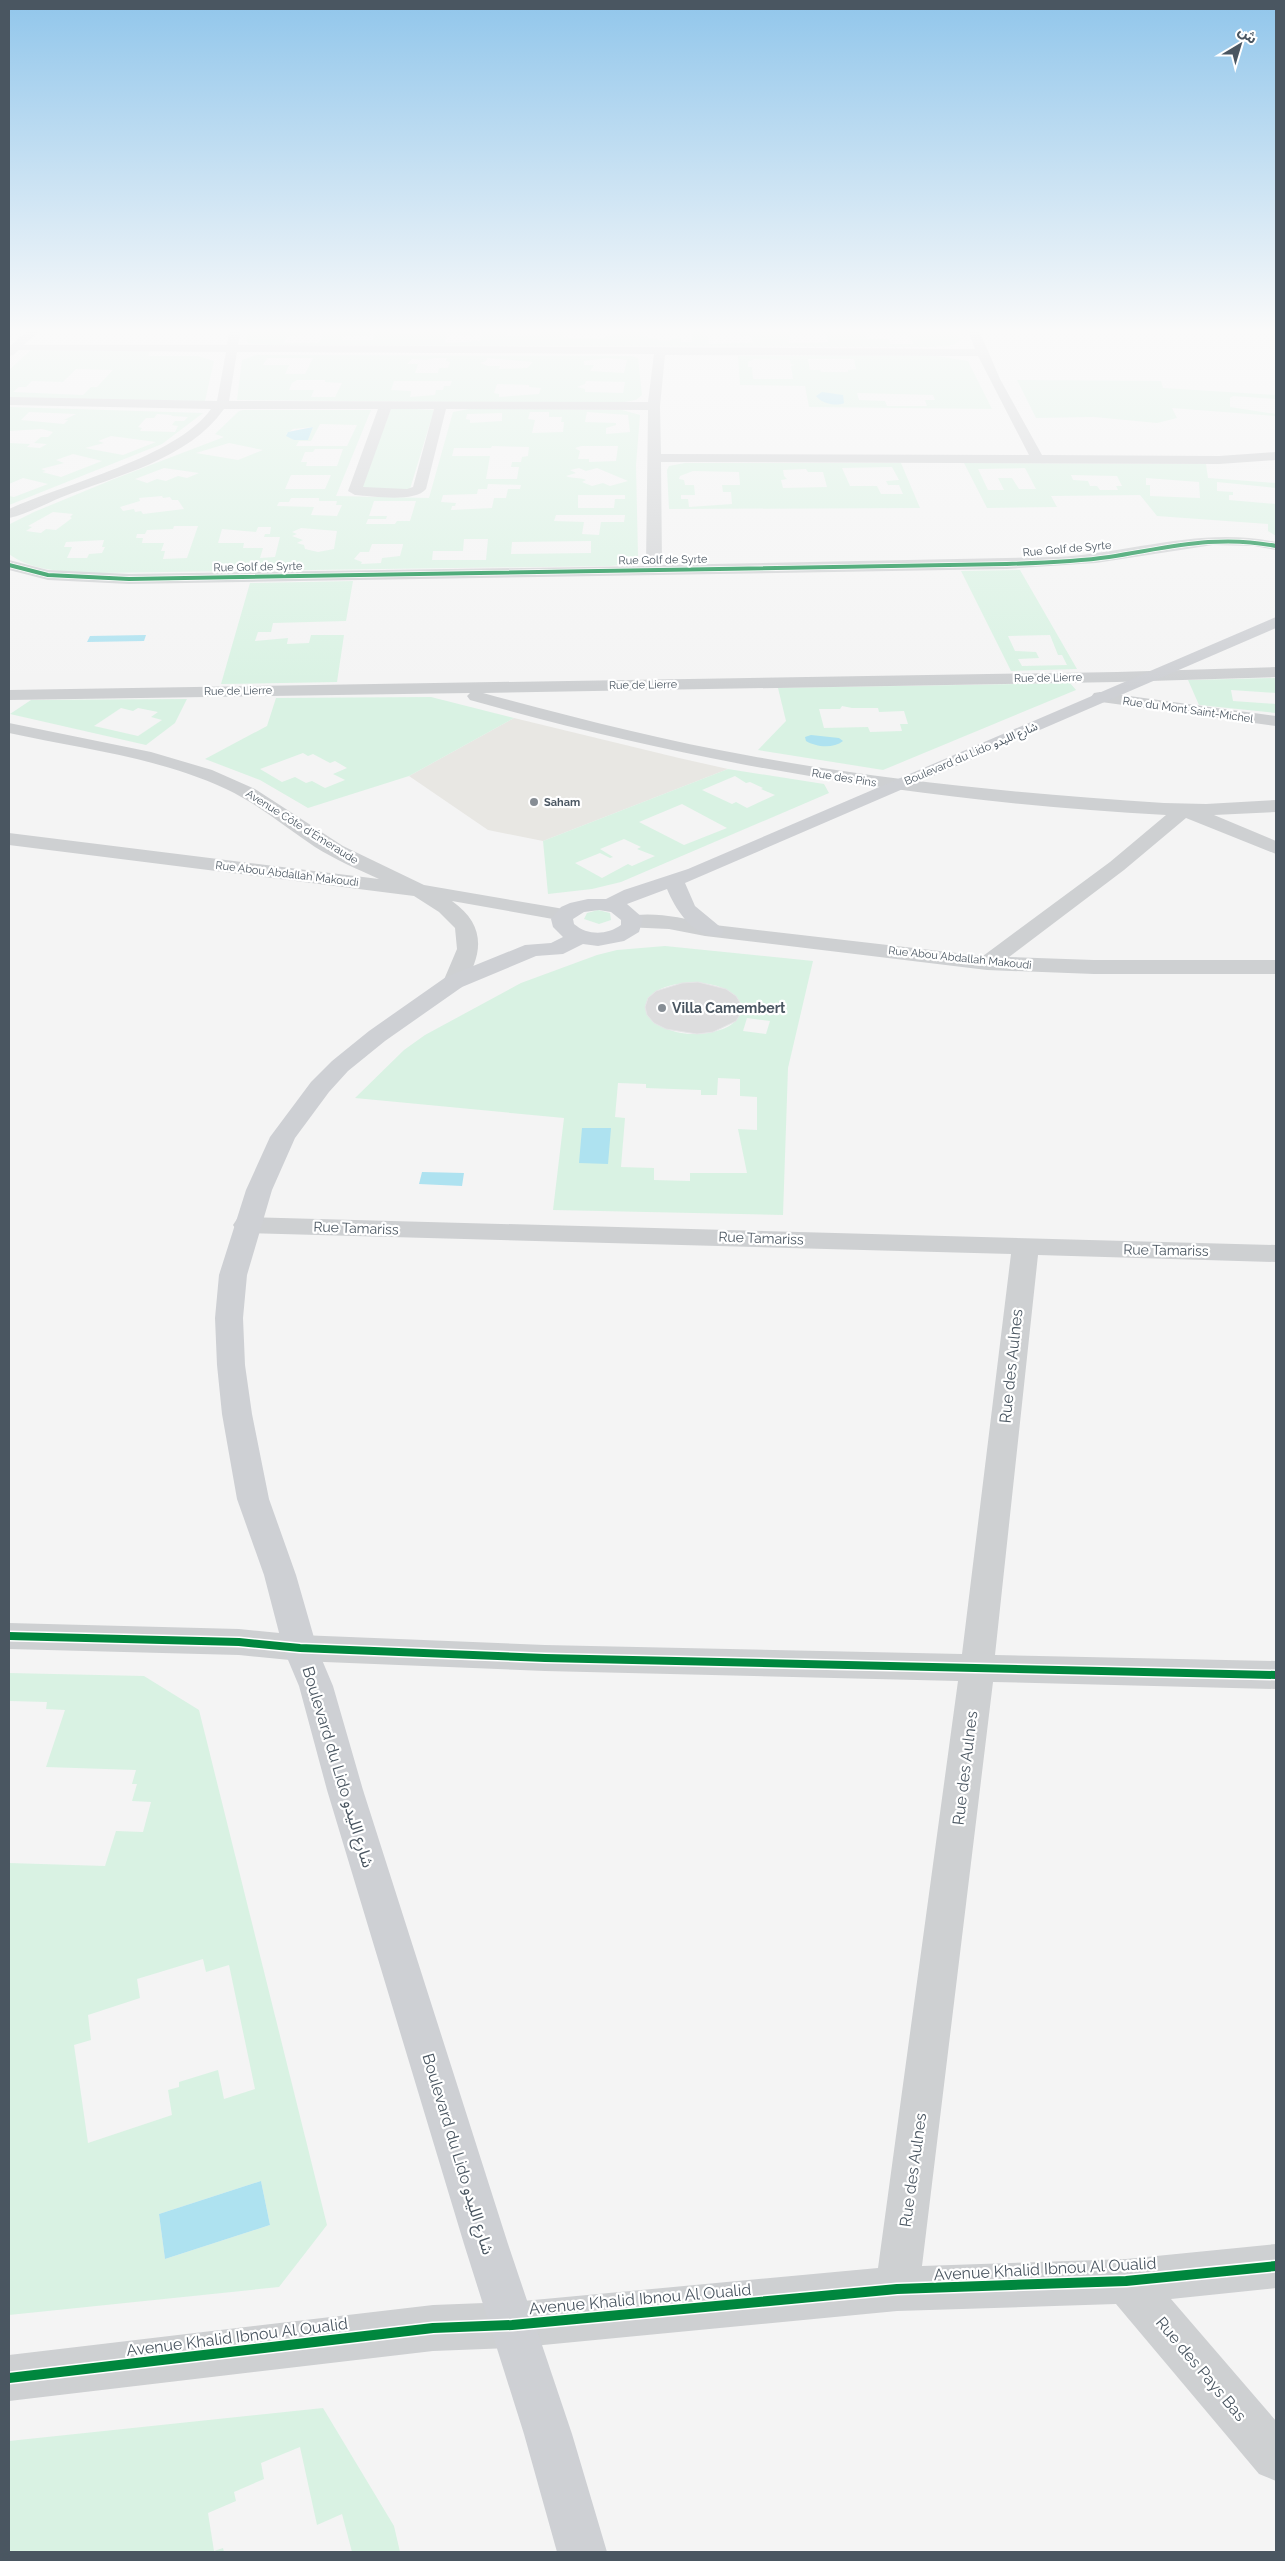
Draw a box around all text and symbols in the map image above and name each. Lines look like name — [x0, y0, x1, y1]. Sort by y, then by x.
north arrow — [1215, 20, 1265, 70]
text: ش — [1236, 23, 1260, 47]
street label: Rue Golf de Syrte — [1022, 539, 1112, 559]
street label: Rue Golf de Syrte — [618, 553, 708, 567]
street label: Rue Golf de Syrte — [213, 560, 303, 574]
street label: Rue de Lierre — [1014, 671, 1083, 685]
street label: Rue de Lierre — [609, 678, 678, 692]
street label: Rue de Lierre — [204, 684, 273, 698]
street label: Rue du Mont Saint-Michel — [1122, 694, 1254, 726]
street label: Boulevard du Lido شارع الليدو — [902, 720, 1040, 789]
street label: Rue des Pins — [811, 766, 877, 790]
street label: Avenue Côte d'Émeraude — [243, 786, 362, 867]
marker: Saham — [528, 796, 540, 808]
place label: Saham — [544, 796, 580, 809]
street label: Rue Abou Abdallah Makoudi — [215, 859, 359, 889]
street label: Rue Abou Abdallah Makoudi — [888, 944, 1032, 972]
place label: Villa Camembert — [672, 1000, 786, 1016]
marker: Villa Camembert — [656, 1002, 668, 1014]
street label: Rue Tamariss — [313, 1219, 399, 1237]
street label: Rue Tamariss — [718, 1229, 804, 1247]
street label: Rue Tamariss — [1123, 1241, 1209, 1259]
street label: Rue des Aulnes — [996, 1308, 1026, 1424]
street label: Boulevard du Lido شارع الليدو — [295, 1664, 378, 1871]
street label: Rue des Aulnes — [949, 1710, 981, 1826]
street label: Boulevard du Lido شارع الليدو — [415, 2051, 498, 2258]
street label: Rue des Aulnes — [896, 2112, 930, 2228]
street label: Avenue Khalid Ibnou Al Oualid — [933, 2254, 1157, 2284]
street label: Avenue Khalid Ibnou Al Oualid — [528, 2280, 752, 2318]
street label: Rue des Pays Bas — [1152, 2313, 1250, 2425]
street label: Avenue Khalid Ibnou Al Oualid — [125, 2314, 349, 2360]

